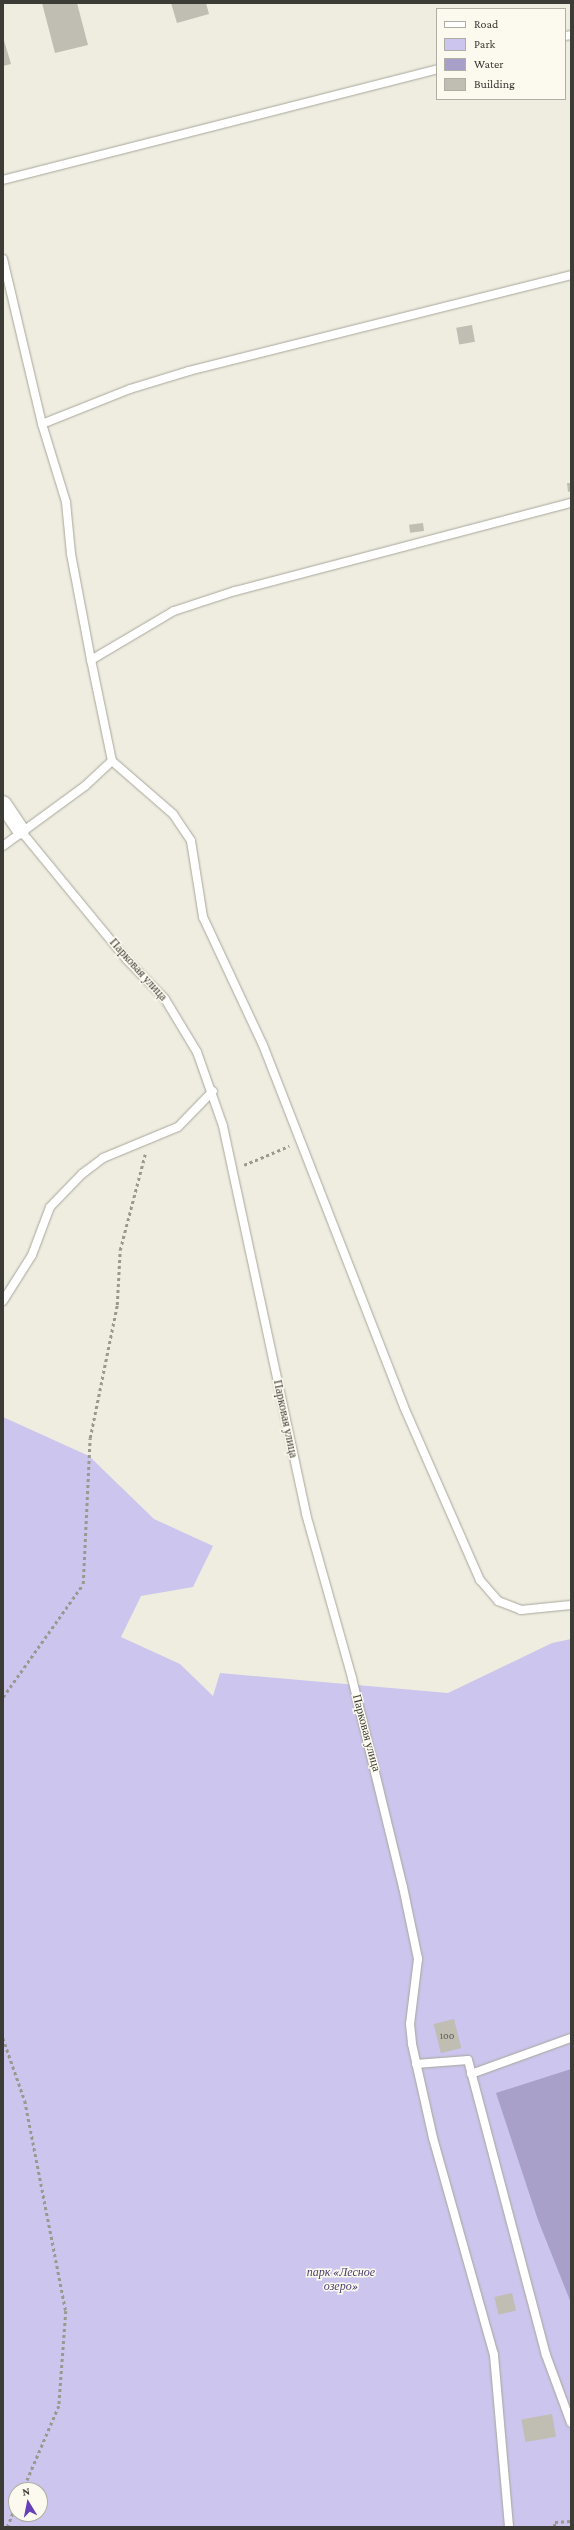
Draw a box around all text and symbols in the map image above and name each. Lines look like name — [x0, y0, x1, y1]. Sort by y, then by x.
legend — [436, 8, 566, 100]
text: Road — [474, 17, 498, 31]
text: Park — [474, 37, 495, 51]
text: Water — [474, 57, 503, 71]
text: Building — [474, 77, 515, 91]
street label: Парковая улица — [106, 936, 170, 1004]
street label: Парковая улица — [270, 1379, 300, 1459]
street label: Парковая улица — [349, 1693, 383, 1773]
house number: 100 — [440, 2030, 454, 2042]
park label: парк «Лесное озеро» — [307, 2266, 375, 2294]
north arrow — [8, 2482, 48, 2522]
text: N — [21, 2485, 31, 2498]

